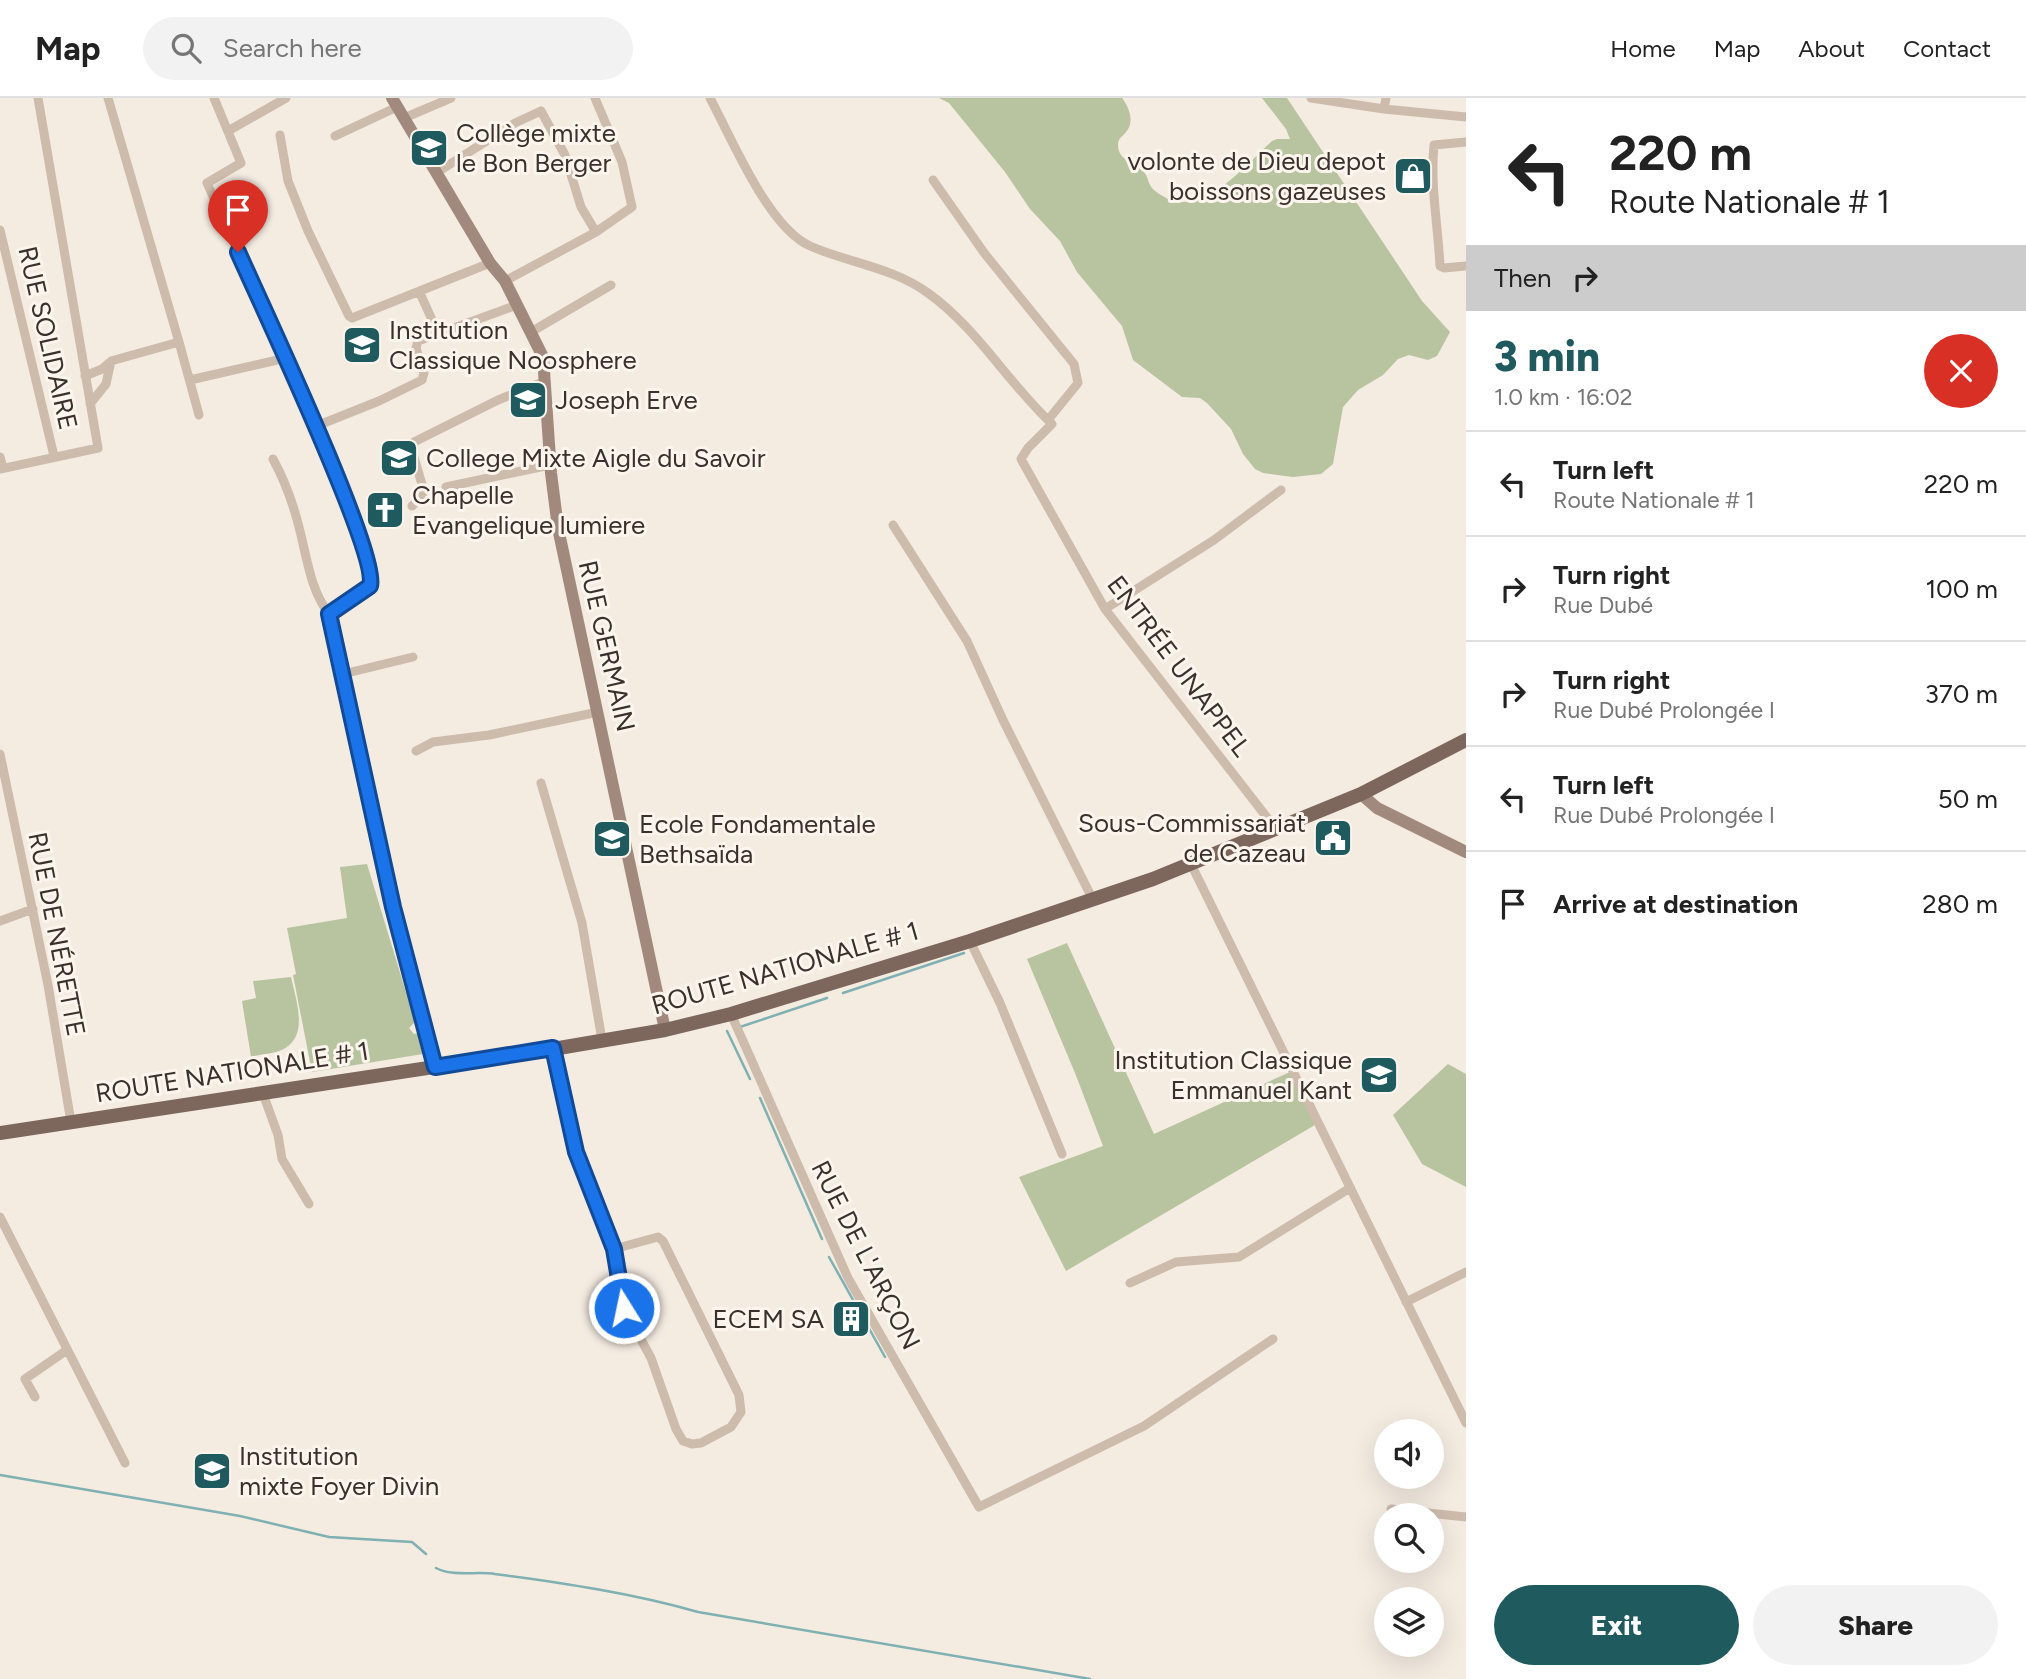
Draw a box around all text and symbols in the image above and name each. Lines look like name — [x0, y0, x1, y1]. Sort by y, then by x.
search box — [143, 17, 633, 80]
text: Map — [35, 29, 101, 68]
icon: search — [167, 29, 205, 67]
text: Search here — [223, 32, 362, 64]
text: Home — [1610, 34, 1676, 63]
text: Map — [1714, 34, 1760, 63]
text: About — [1798, 34, 1865, 63]
text: Contact — [1903, 34, 1991, 63]
place label: Collège mixte le Bon Berger — [456, 117, 616, 179]
text: 220 m — [1609, 123, 1752, 182]
icon: left — [1494, 126, 1585, 217]
school or university icon: Collège mixte le Bon Berger — [408, 127, 450, 169]
place label: volonte de Dieu depot boissons gazeuses — [1127, 145, 1386, 207]
shop icon: volonte de Dieu depot boissons gazeuses — [1392, 155, 1434, 197]
pin — [208, 180, 268, 252]
text: Route Nationale # 1 — [1609, 183, 1890, 221]
icon: arrive — [219, 191, 257, 229]
street label: RUE SOLIDAIRE — [11, 243, 85, 433]
icon: right — [1566, 259, 1604, 297]
text: Then — [1494, 262, 1552, 294]
place label: Institution Classique Noosphere — [389, 314, 637, 376]
school or university icon: Institution Classique Noosphere — [341, 324, 383, 366]
text: 3 min — [1494, 331, 1600, 382]
button: close — [1924, 334, 1998, 408]
school or university icon: Joseph Erve — [507, 379, 549, 421]
text: 1.0 km · 16:02 — [1494, 383, 1633, 411]
place label: Joseph Erve — [555, 384, 698, 416]
school or university icon: College Mixte Aigle du Savoir — [378, 437, 420, 479]
place label: College Mixte Aigle du Savoir — [426, 442, 766, 474]
text: Turn left — [1553, 454, 1654, 486]
icon: left — [1494, 465, 1532, 503]
text: 220 m — [1924, 468, 1998, 500]
place label: Chapelle Evangelique lumiere — [412, 479, 645, 541]
text: Route Nationale # 1 — [1553, 486, 1755, 514]
church icon: Chapelle Evangelique lumiere — [364, 489, 406, 531]
street label: RUE GERMAIN — [572, 557, 642, 735]
text: Turn right — [1553, 559, 1670, 591]
street label: ENTRÉE UNAPPEL — [1100, 569, 1258, 763]
icon: right — [1494, 570, 1532, 608]
text: 100 m — [1925, 573, 1998, 605]
text: Rue Dubé — [1553, 591, 1653, 619]
text: Turn right — [1553, 664, 1670, 696]
icon: right — [1494, 675, 1532, 713]
text: 370 m — [1925, 678, 1998, 710]
text: Rue Dubé Prolongée I — [1553, 696, 1775, 724]
text: Turn left — [1553, 769, 1654, 801]
icon: left — [1494, 780, 1532, 818]
text: 50 m — [1938, 783, 1998, 815]
text: Rue Dubé Prolongée I — [1553, 801, 1775, 829]
place label: Sous-Commissariat de Cazeau — [1078, 807, 1306, 869]
place label: Ecole Fondamentale Bethsaïda — [639, 808, 876, 870]
public building icon: Sous-Commissariat de Cazeau — [1312, 817, 1354, 859]
school or university icon: Ecole Fondamentale Bethsaïda — [591, 818, 633, 860]
street label: RUE DE NÉRETTE — [22, 829, 92, 1039]
icon: arrive — [1494, 885, 1532, 923]
text: Arrive at destination — [1553, 888, 1798, 920]
text: 280 m — [1922, 888, 1998, 920]
street label: ROUTE NATIONALE # 1 — [648, 915, 922, 1021]
street label: ROUTE NATIONALE # 1 — [93, 1035, 371, 1109]
place label: Institution Classique Emmanuel Kant — [1115, 1044, 1352, 1106]
school or university icon: Institution Classique Emmanuel Kant — [1358, 1054, 1400, 1096]
street label: RUE DE L'ARÇON — [805, 1155, 927, 1355]
position arrow — [587, 1271, 661, 1345]
building icon: ECEM SA — [830, 1298, 872, 1340]
place label: ECEM SA — [712, 1303, 824, 1335]
map controls — [1374, 1419, 1444, 1657]
button: sound — [1374, 1419, 1444, 1489]
place label: Institution mixte Foyer Divin — [239, 1440, 439, 1502]
school or university icon: Institution mixte Foyer Divin — [191, 1450, 233, 1492]
button: search — [1374, 1503, 1444, 1573]
button: Exit — [1494, 1585, 1739, 1665]
button: Share — [1753, 1585, 1998, 1665]
button: layers — [1374, 1587, 1444, 1657]

